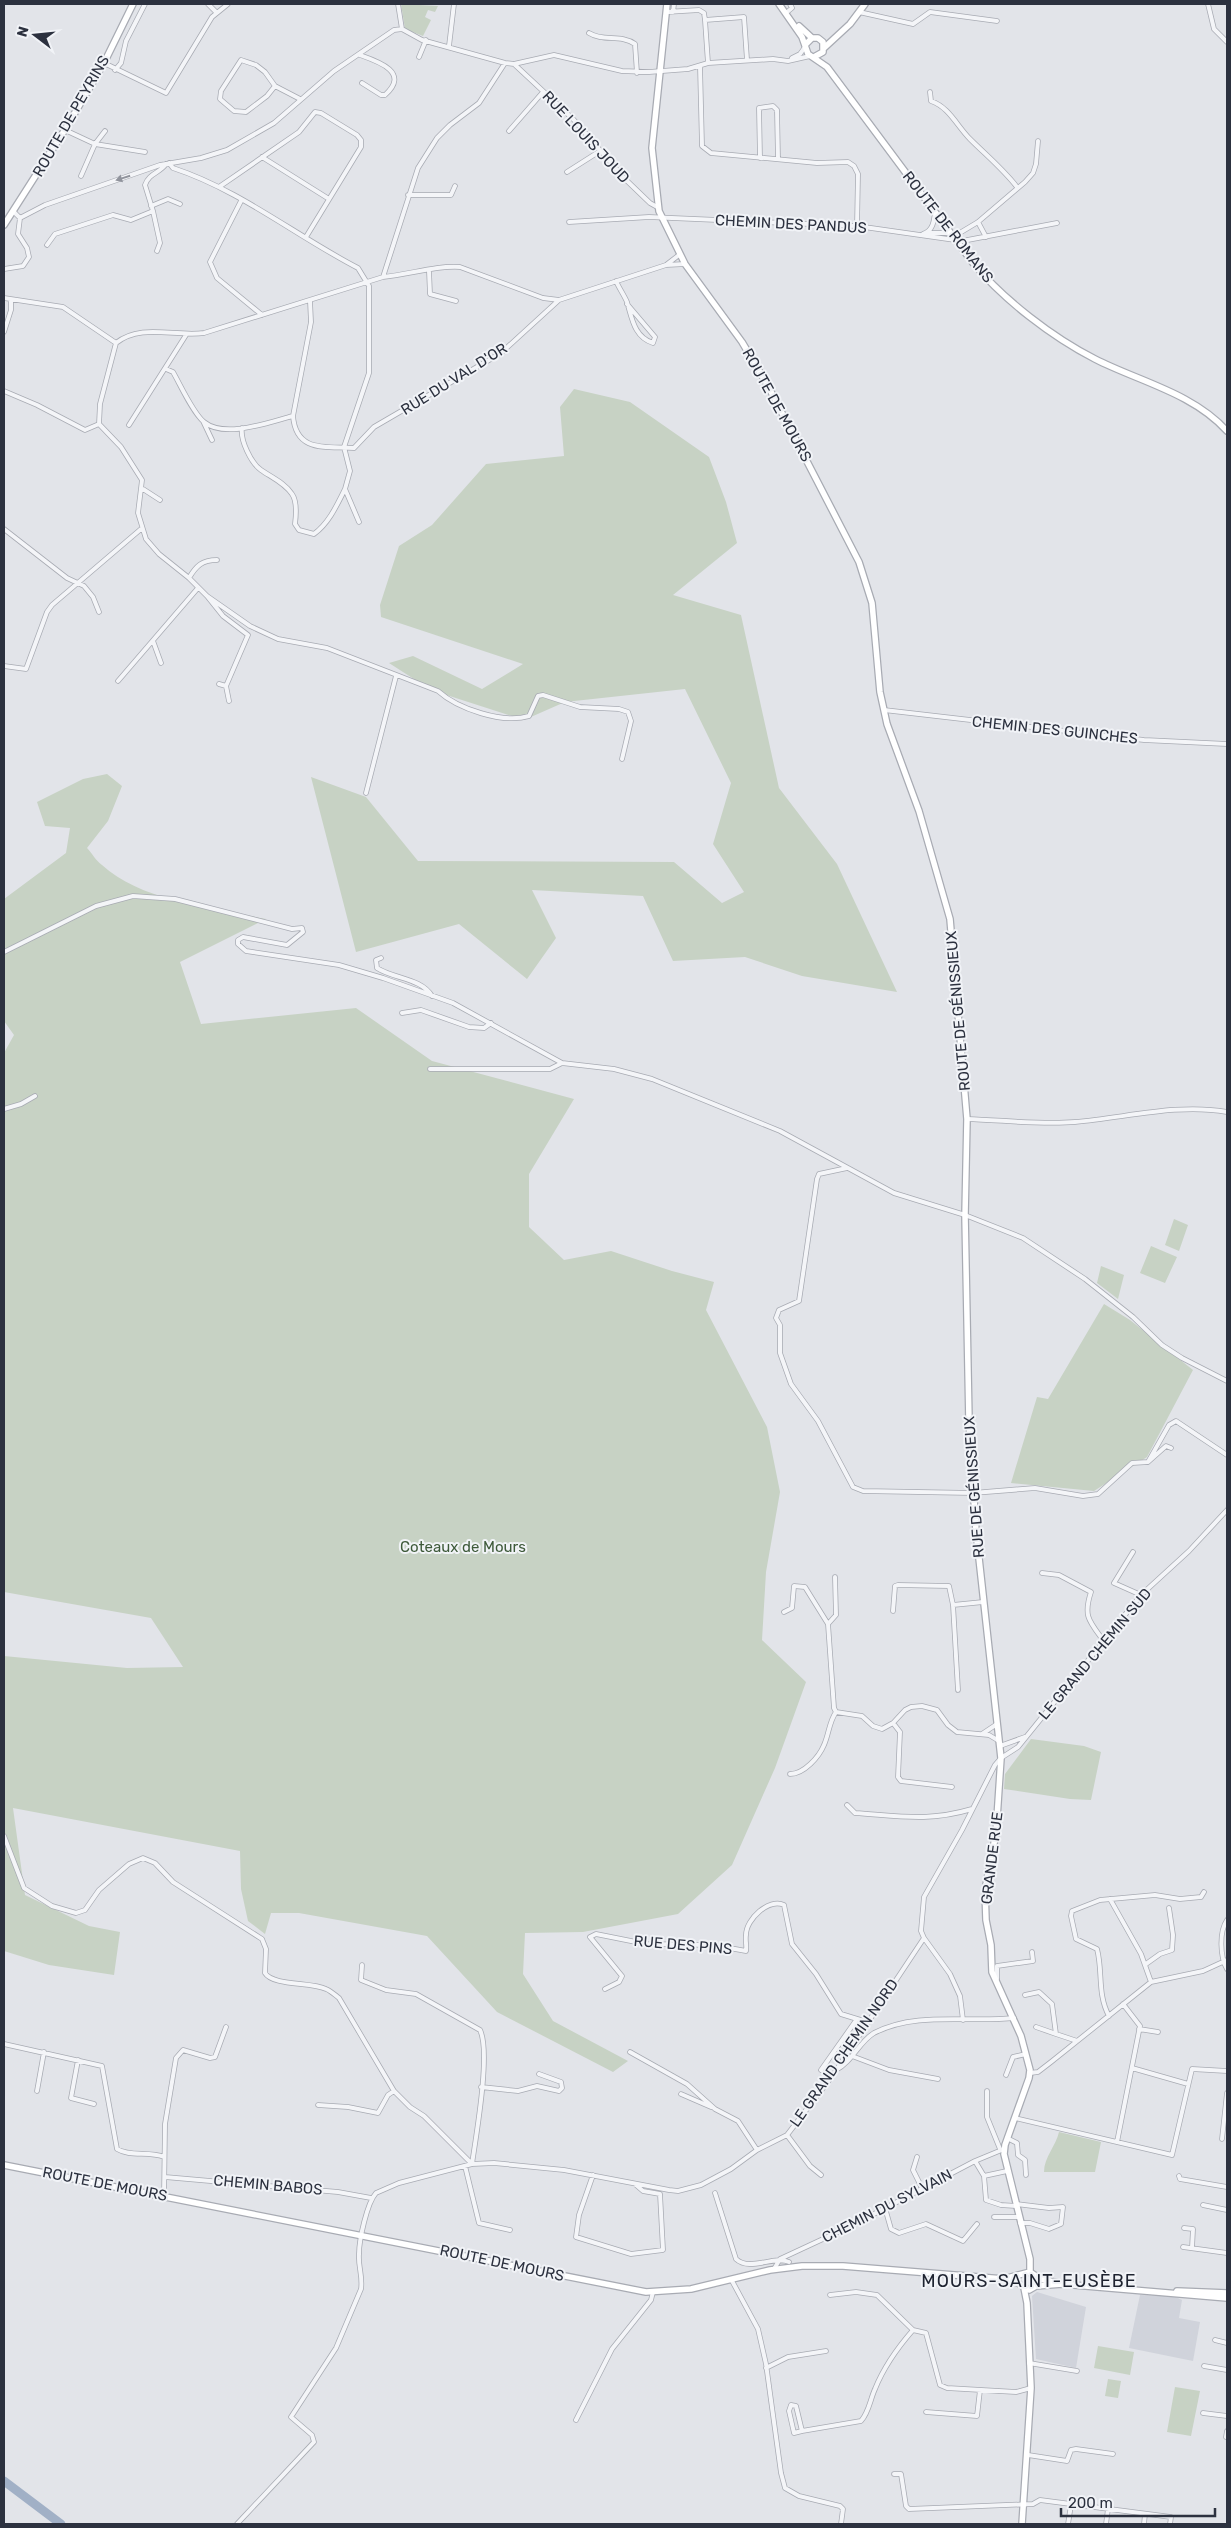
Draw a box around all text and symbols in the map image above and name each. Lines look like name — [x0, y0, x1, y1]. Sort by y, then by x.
north arrow — [10, 10, 60, 60]
text: N — [13, 24, 33, 39]
street label: ROUTE DE PEYRINS — [29, 52, 113, 180]
street label: RUE LOUIS JOUD — [539, 87, 633, 187]
street label: ROUTE DE ROMANS — [899, 168, 997, 286]
one-way arrow — [115, 175, 130, 182]
street label: CHEMIN DES PANDUS — [715, 211, 867, 237]
street label: RUE DU VAL D'OR — [398, 339, 511, 419]
street label: ROUTE DE MOURS — [738, 345, 816, 465]
street label: CHEMIN DES GUINCHES — [971, 712, 1139, 748]
street label: ROUTE DE GÉNISSIEUX — [942, 930, 974, 1092]
street label: RUE DE GÉNISSIEUX — [960, 1415, 988, 1558]
park label: Coteaux de Mours — [400, 1538, 526, 1556]
street label: LE GRAND CHEMIN SUD — [1035, 1585, 1155, 1723]
street label: GRANDE RUE — [977, 1811, 1007, 1905]
street label: RUE DES PINS — [633, 1932, 733, 1958]
street label: LE GRAND CHEMIN NORD — [786, 1976, 902, 2130]
street label: ROUTE DE MOURS — [41, 2163, 169, 2205]
street label: CHEMIN DU SYLVAIN — [819, 2165, 955, 2247]
street label: CHEMIN BABOS — [213, 2171, 323, 2199]
street label: ROUTE DE MOURS — [438, 2241, 566, 2285]
district label: MOURS-SAINT-EUSÈBE — [921, 2270, 1137, 2292]
scale bar — [1061, 2486, 1215, 2518]
text: 200 m — [1068, 2494, 1113, 2512]

